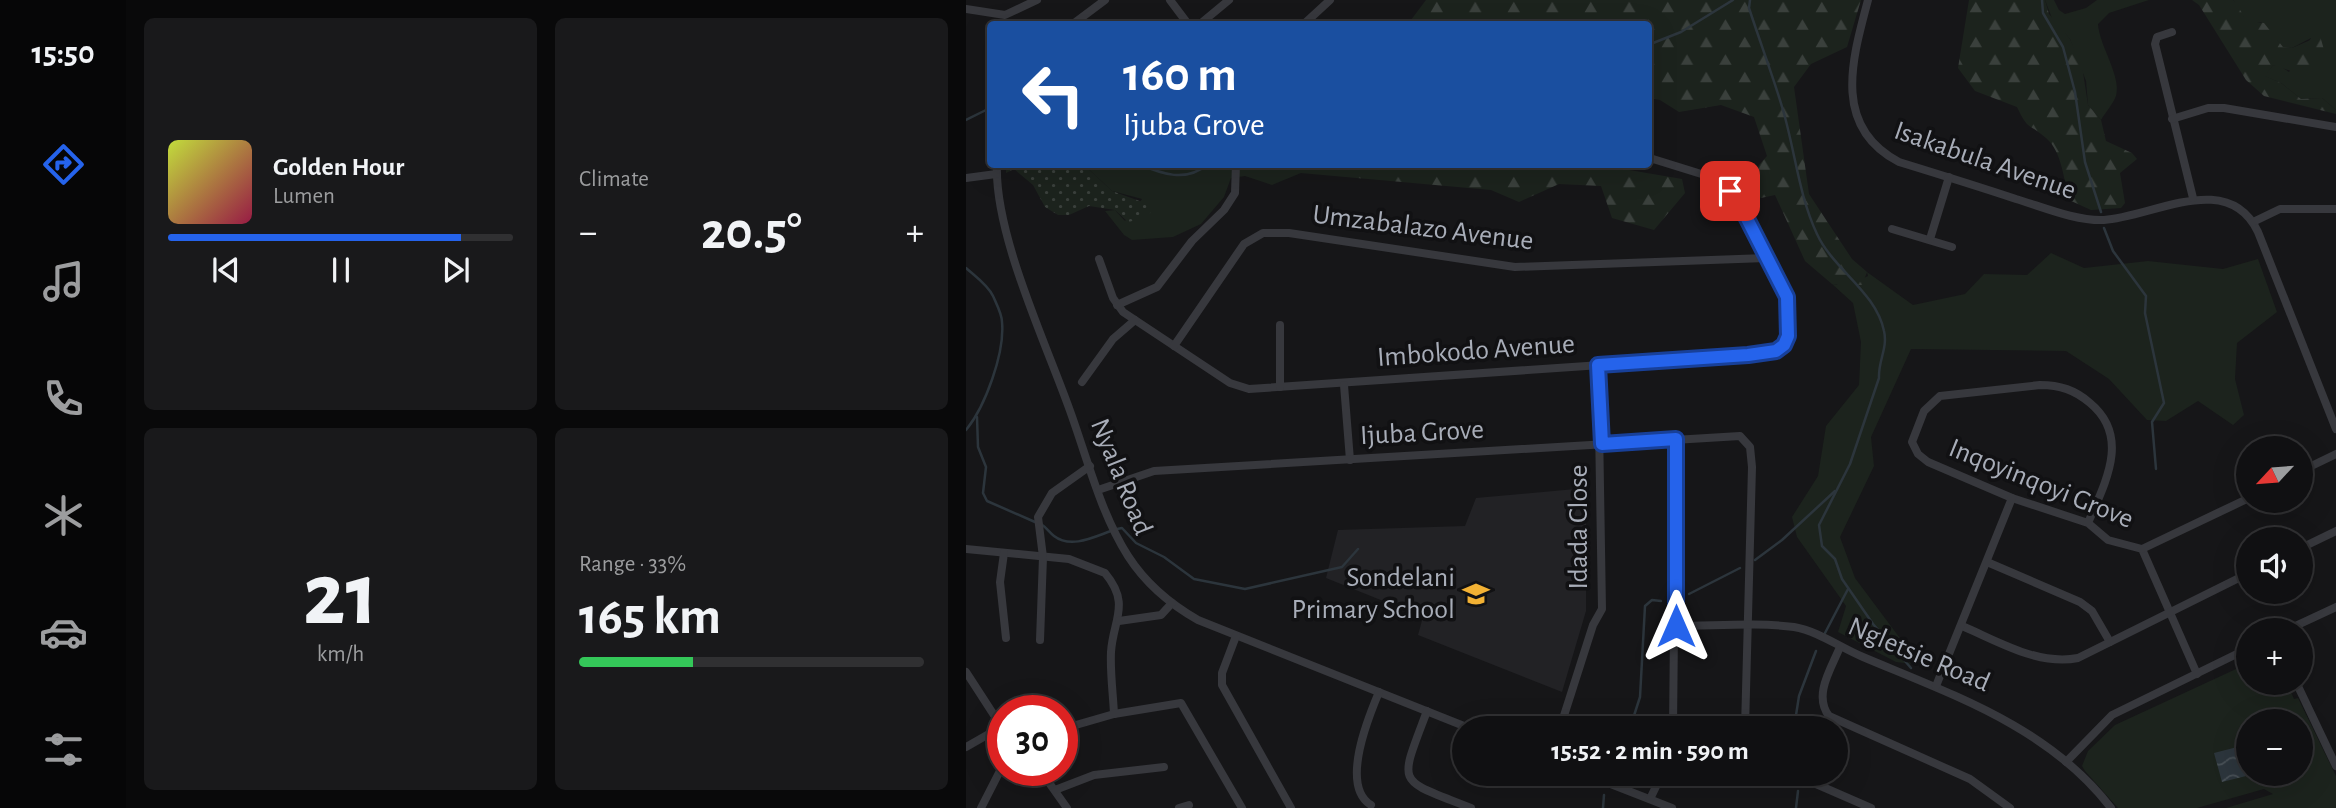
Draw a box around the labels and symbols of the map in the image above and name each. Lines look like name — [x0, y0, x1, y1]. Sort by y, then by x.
street label: Isakabula Avenue — [1891, 117, 2079, 205]
pin — [1700, 161, 1760, 221]
street label: Umzabalazo Avenue — [1311, 201, 1535, 255]
street label: Imbokodo Avenue — [1376, 330, 1576, 372]
street label: Nyala Road — [1085, 415, 1157, 539]
street label: Ijuba Grove — [1359, 416, 1485, 450]
street label: Inqoyinqoyi Grove — [1945, 434, 2137, 534]
north arrow — [2236, 436, 2314, 513]
street label: Idada Close — [1565, 465, 1593, 589]
place label: Sondelani Primary School — [1292, 564, 1455, 624]
school or university icon: Sondelani Primary School — [1461, 579, 1491, 609]
position arrow — [1639, 589, 1713, 663]
street label: Ngletsie Road — [1844, 613, 1994, 697]
speed limit sign: 30 — [987, 695, 1078, 786]

